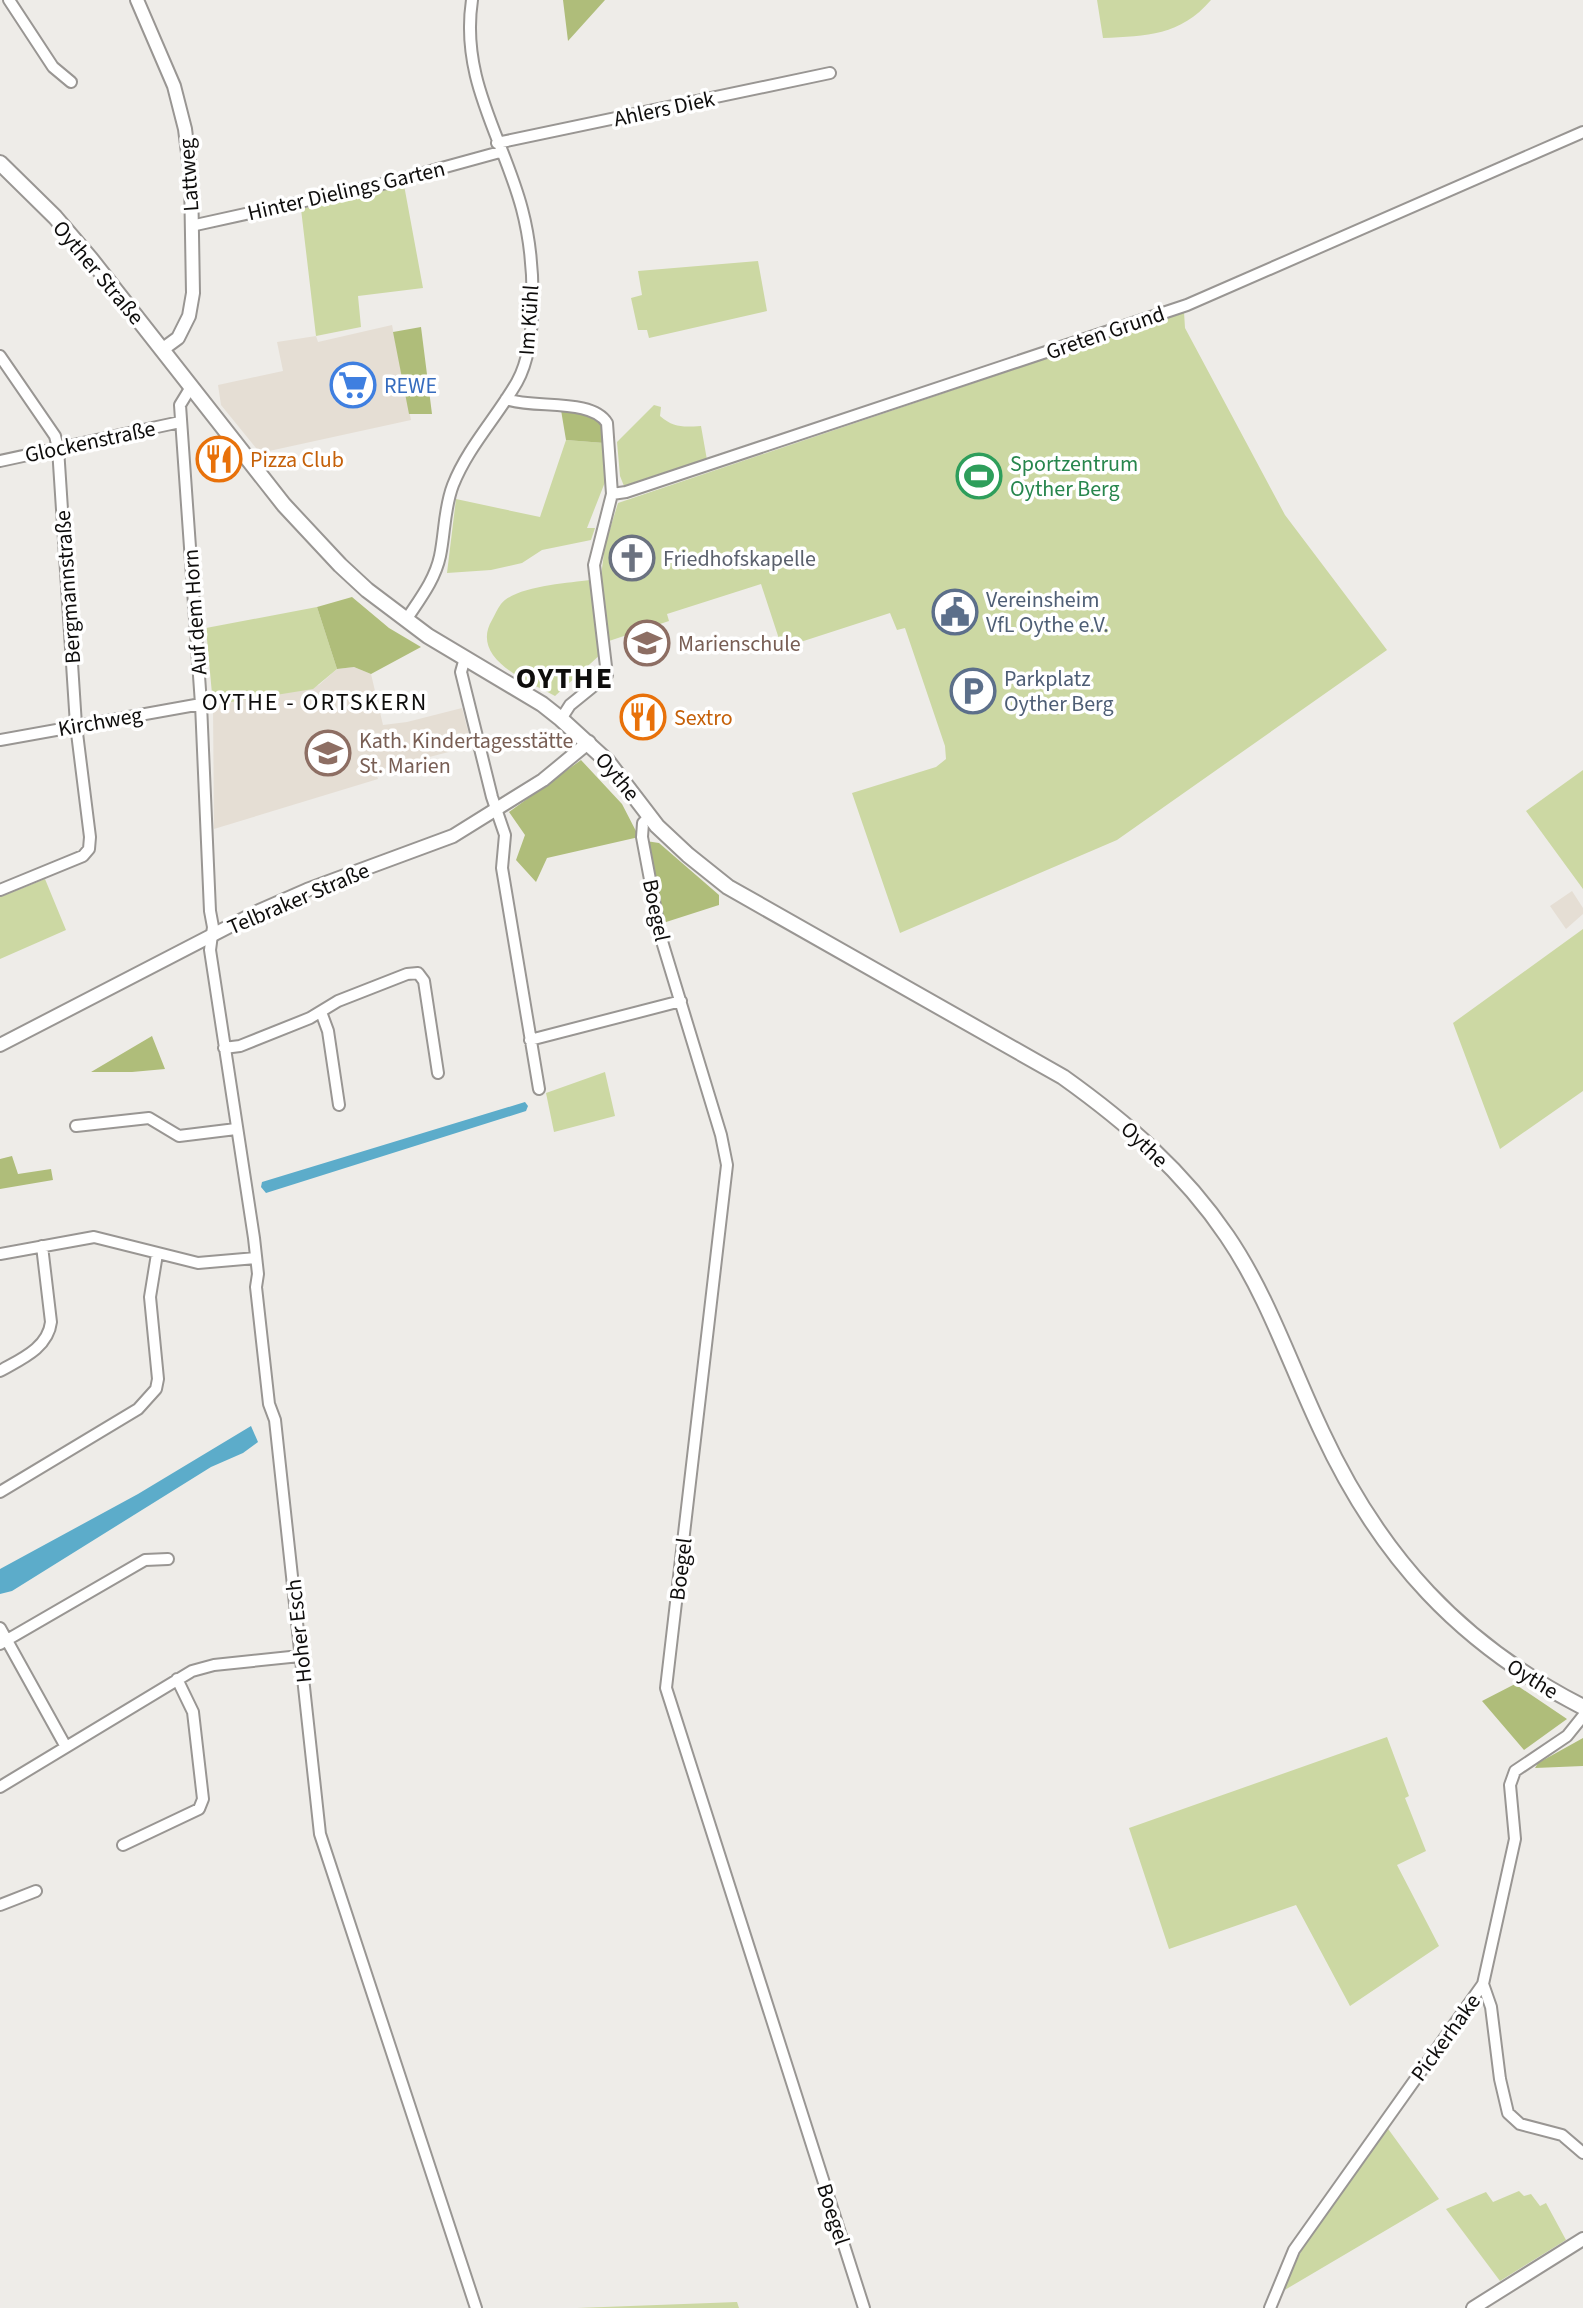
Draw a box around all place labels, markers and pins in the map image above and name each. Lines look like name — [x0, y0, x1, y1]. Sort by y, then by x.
supermarket icon: REWE — [329, 361, 377, 409]
place label: REWE — [384, 370, 437, 402]
restaurant icon: Pizza Club — [195, 435, 243, 483]
place label: Pizza Club — [250, 444, 344, 476]
place label: Sportzentrum Oyther Berg — [1010, 448, 1138, 505]
sports icon: Sportzentrum Oyther Berg — [955, 452, 1003, 500]
church icon: Friedhofskapelle — [608, 534, 656, 582]
place label: Friedhofskapelle — [663, 543, 816, 575]
place label: Vereinsheim VfL Oythe e.V. — [986, 584, 1109, 641]
public building icon: Vereinsheim VfL Oythe e.V. — [931, 588, 979, 636]
school or university icon: Marienschule — [623, 619, 671, 667]
place label: Marienschule — [678, 628, 801, 660]
place label: Parkplatz Oyther Berg — [1004, 663, 1114, 720]
parking icon: Parkplatz Oyther Berg — [949, 667, 997, 715]
restaurant icon: Sextro — [619, 693, 667, 741]
place label: Sextro — [674, 702, 733, 734]
place label: Kath. Kindertagesstätte St. Marien — [359, 725, 573, 782]
school or university icon: Kath. Kindertagesstätte St. Marien — [304, 729, 352, 777]

